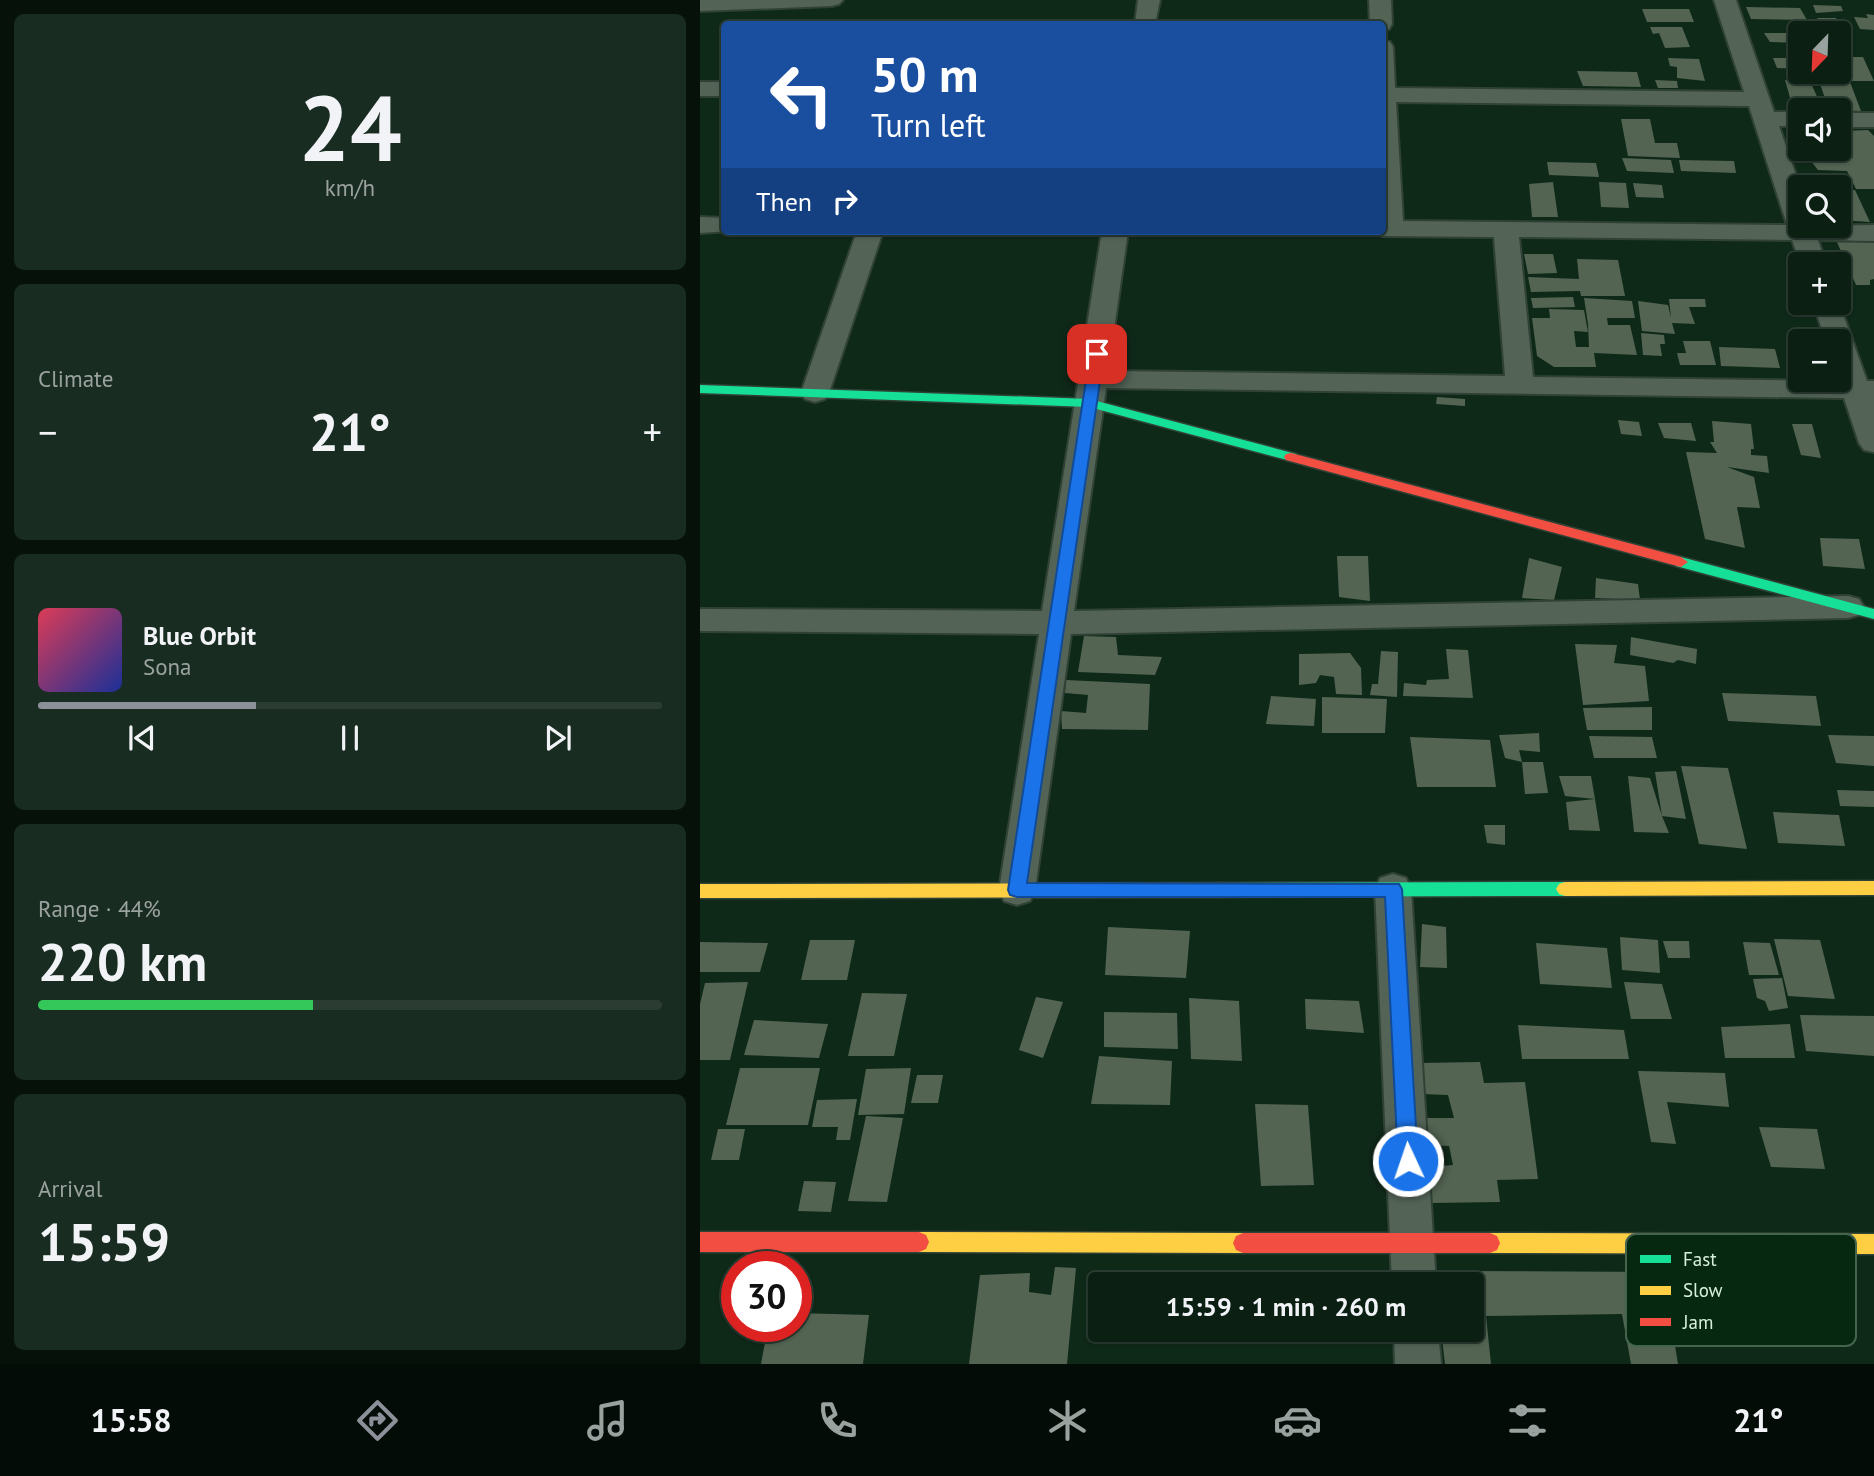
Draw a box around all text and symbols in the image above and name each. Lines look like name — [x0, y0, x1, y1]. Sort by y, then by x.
north arrow — [1788, 21, 1852, 84]
map controls — [1788, 21, 1851, 392]
text: 50 m — [871, 42, 978, 106]
icon: left — [756, 49, 847, 140]
text: 24 — [298, 68, 402, 186]
button: sound — [1788, 98, 1851, 161]
text: Turn left — [871, 104, 986, 146]
text: km/h — [325, 173, 375, 202]
button: search — [1788, 175, 1851, 238]
icon: right — [826, 182, 864, 220]
text: Then — [756, 185, 812, 218]
button: + — [1788, 252, 1851, 315]
pin — [1067, 324, 1127, 384]
button: − — [1788, 329, 1851, 392]
icon: arrive — [1078, 335, 1116, 373]
text: Climate — [38, 364, 113, 393]
text: 21° — [309, 398, 391, 465]
text: − — [38, 407, 57, 456]
text: + — [643, 407, 662, 456]
text: Blue Orbit — [143, 619, 256, 652]
text: Sona — [143, 652, 192, 681]
icon: previous — [123, 719, 161, 757]
icon: pause — [331, 719, 369, 757]
icon: next — [539, 719, 577, 757]
text: Range · 44% — [38, 894, 161, 923]
text: 220 km — [38, 928, 207, 995]
position arrow — [1371, 1124, 1445, 1198]
text: Arrival — [38, 1174, 102, 1203]
text: 15:59 — [38, 1208, 170, 1275]
legend — [1626, 1234, 1856, 1346]
text: Fast — [1683, 1247, 1717, 1271]
speed limit sign: 30 — [721, 1251, 812, 1342]
text: Slow — [1683, 1278, 1723, 1302]
text: 15:59 · 1 min · 260 m — [1166, 1290, 1406, 1323]
text: Jam — [1682, 1310, 1713, 1334]
icon: directions — [353, 1396, 402, 1445]
icon: music — [583, 1396, 632, 1445]
icon: phone — [813, 1396, 862, 1445]
icon: climate — [1043, 1396, 1092, 1445]
icon: car — [1273, 1396, 1322, 1445]
icon: filters — [1503, 1396, 1552, 1445]
text: 15:58 — [91, 1399, 172, 1441]
text: 21° — [1733, 1399, 1783, 1441]

